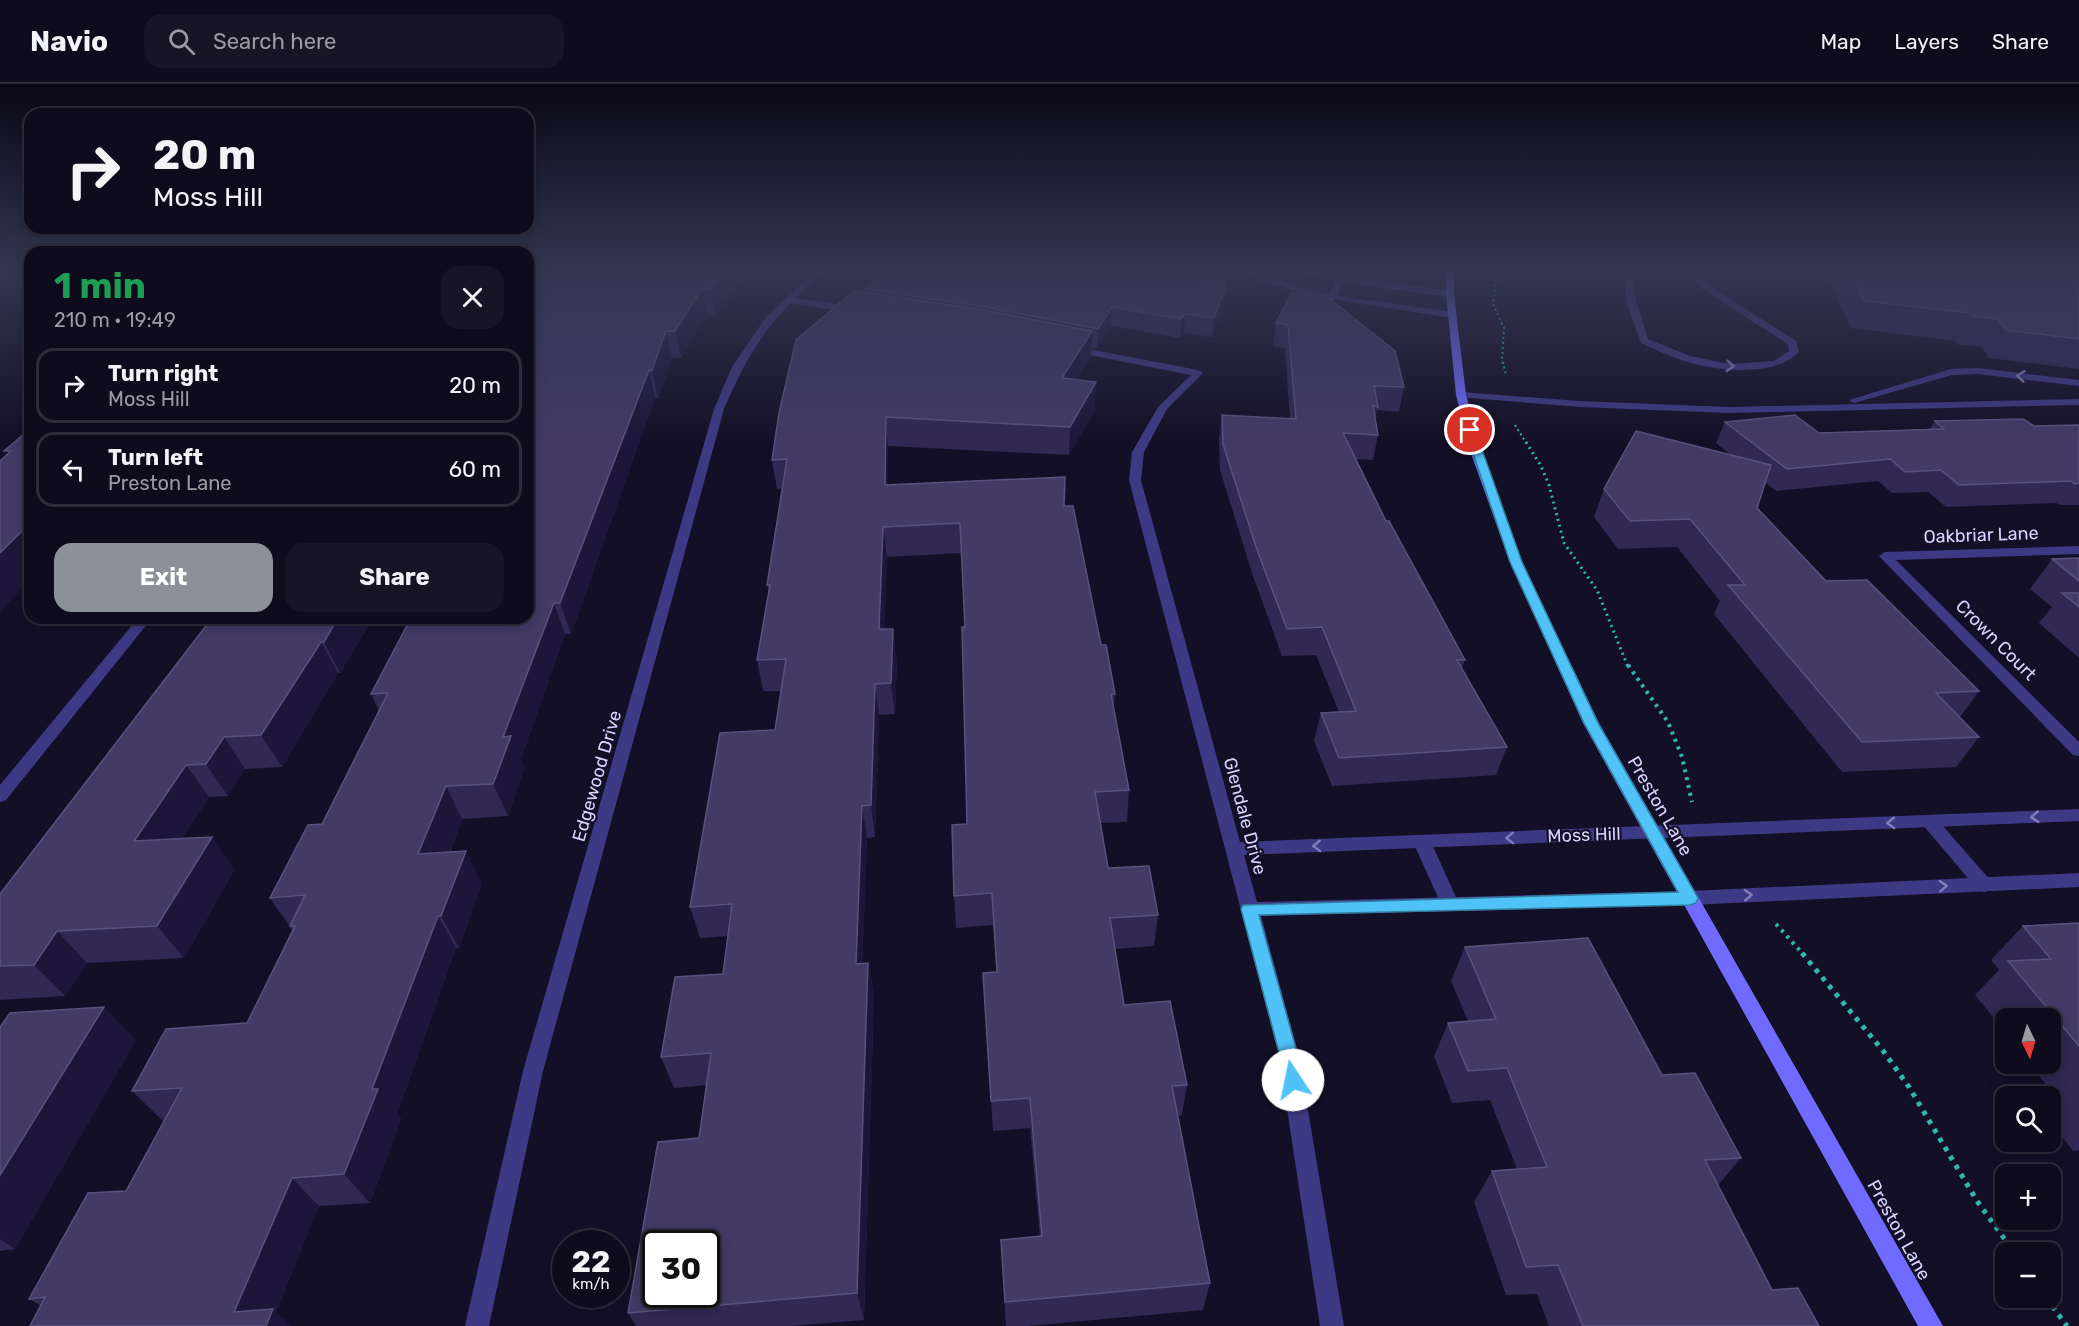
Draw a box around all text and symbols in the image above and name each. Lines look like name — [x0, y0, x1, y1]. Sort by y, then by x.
search box — [144, 14, 564, 68]
text: Navio — [30, 25, 108, 58]
icon: search — [165, 25, 198, 58]
text: Search here — [213, 28, 336, 55]
text: Map — [1820, 29, 1861, 54]
text: Layers — [1894, 29, 1959, 54]
text: Share — [1992, 29, 2049, 54]
text: 20 m — [153, 130, 256, 180]
icon: right — [54, 132, 132, 210]
text: Moss Hill — [153, 181, 263, 213]
text: 1 min — [54, 264, 146, 307]
button: close — [441, 266, 504, 329]
text: 210 m · 19:49 — [54, 308, 176, 332]
one-way arrow — [1725, 359, 1735, 372]
text: Turn right — [108, 360, 218, 387]
icon: right — [57, 369, 90, 402]
one-way arrow — [2016, 370, 2026, 382]
text: 20 m — [449, 372, 501, 399]
text: Moss Hill — [108, 387, 190, 411]
pin — [1444, 404, 1495, 455]
icon: arrive — [1453, 413, 1486, 446]
text: Turn left — [108, 444, 203, 471]
icon: left — [57, 453, 90, 486]
text: 60 m — [449, 456, 501, 483]
text: Preston Lane — [108, 471, 232, 495]
street label: Oakbriar Lane — [1923, 522, 2039, 548]
button: Exit — [54, 543, 273, 612]
button: Share — [285, 543, 504, 612]
street label: Crown Court — [1951, 595, 2041, 685]
street label: Edgewood Drive — [568, 708, 626, 844]
street label: Preston Lane — [1623, 752, 1697, 860]
street label: Glendale Drive — [1219, 755, 1271, 877]
one-way arrow — [2031, 810, 2040, 823]
one-way arrow — [1886, 816, 1895, 829]
street label: Moss Hill — [1547, 823, 1621, 847]
one-way arrow — [1505, 832, 1514, 844]
one-way arrow — [1313, 840, 1322, 852]
one-way arrow — [1939, 880, 1948, 893]
one-way arrow — [1744, 889, 1753, 902]
north arrow — [1995, 1008, 2061, 1074]
map controls — [1995, 1008, 2061, 1308]
position arrow — [1261, 1048, 1325, 1112]
button: search — [1995, 1086, 2061, 1152]
button: + — [1995, 1164, 2061, 1230]
street label: Preston Lane — [1862, 1176, 1936, 1284]
speed limit sign: 30 — [642, 1230, 720, 1308]
button: − — [1995, 1242, 2061, 1308]
text: 22 — [572, 1244, 611, 1280]
text: km/h — [572, 1275, 610, 1293]

